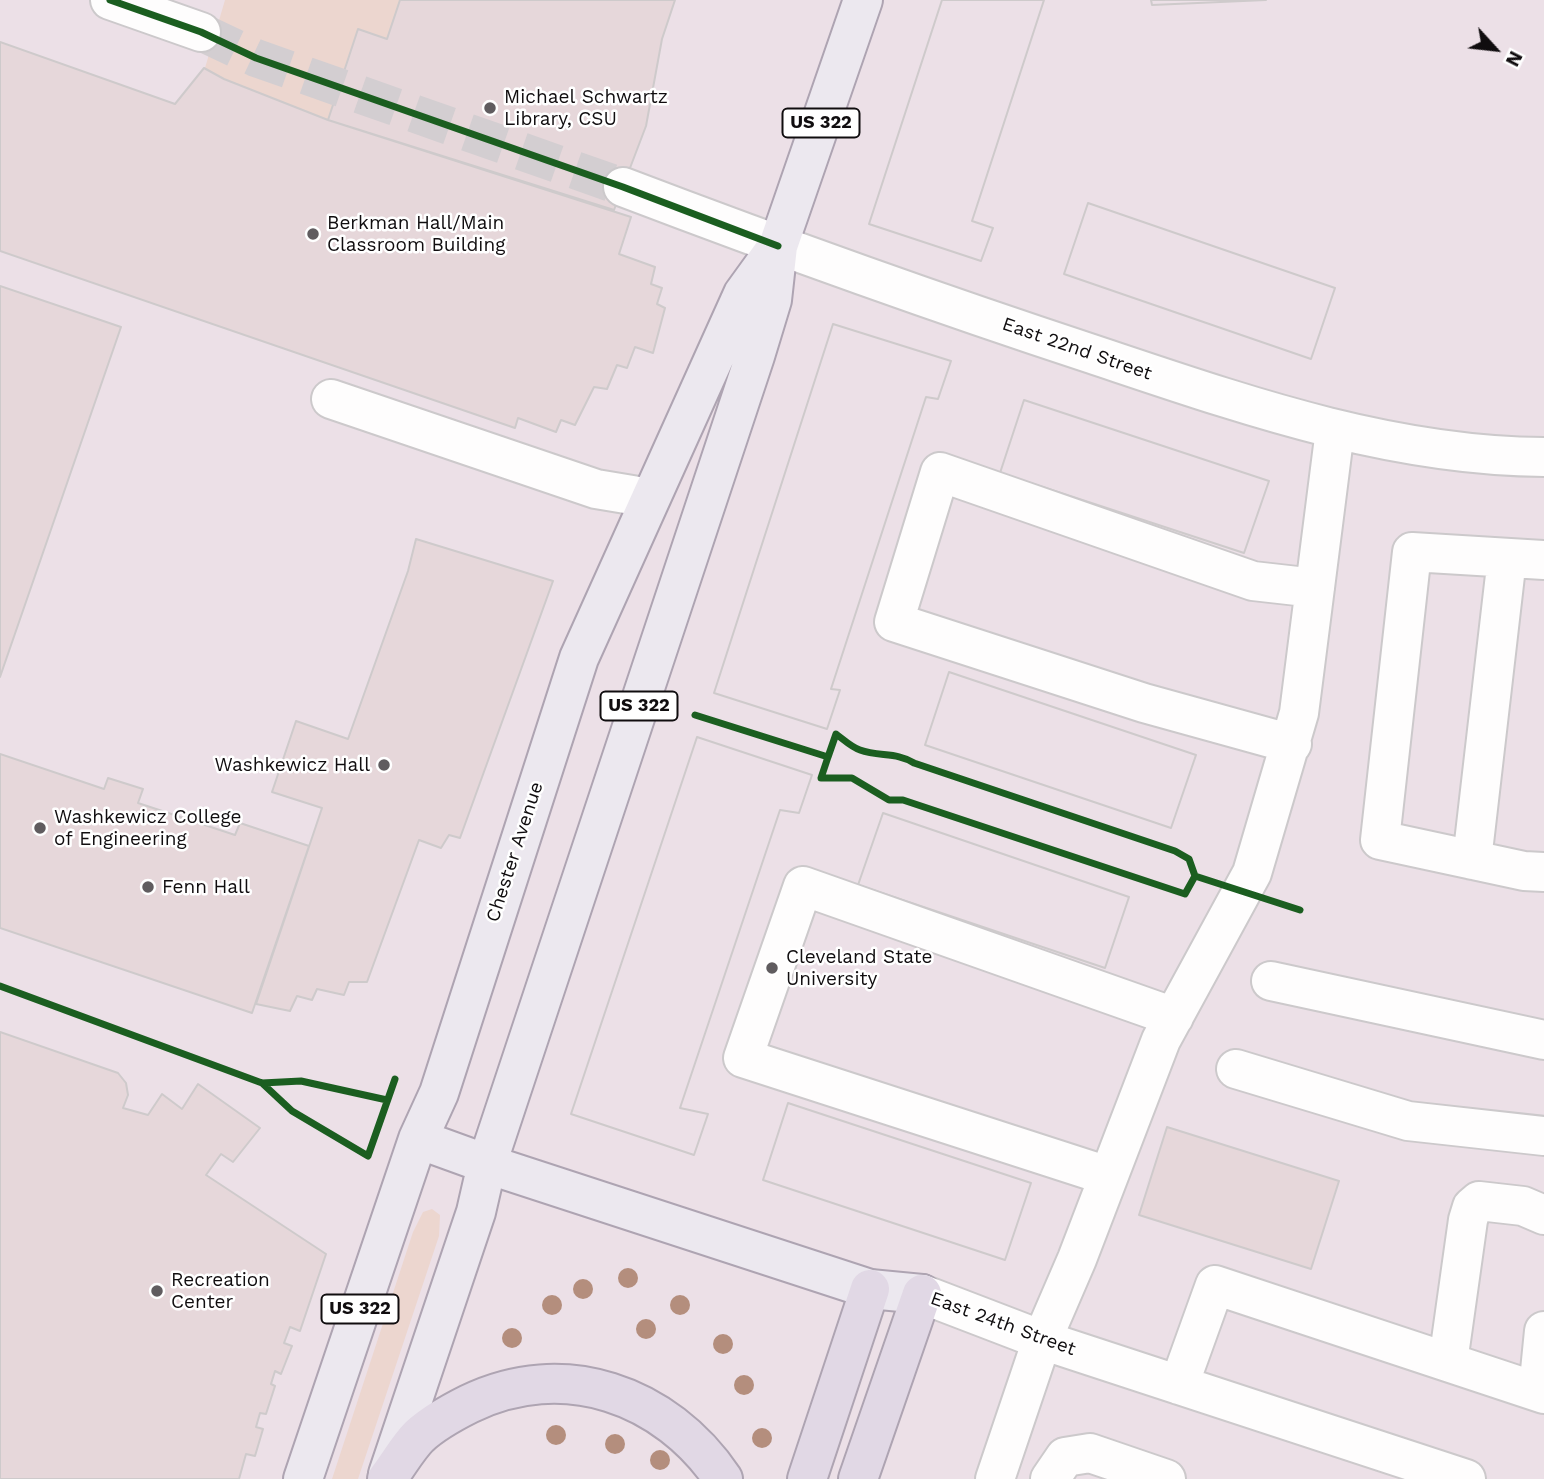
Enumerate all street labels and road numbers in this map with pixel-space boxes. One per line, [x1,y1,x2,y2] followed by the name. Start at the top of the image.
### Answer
[782,109,860,138] road number: US 322
[999,313,1155,385] street label: East 22nd Street
[600,692,678,720] road number: US 322
[482,779,548,925] street label: Chester Avenue
[927,1287,1079,1361] street label: East 24th Street
[322,1294,398,1324] road number: US 322

